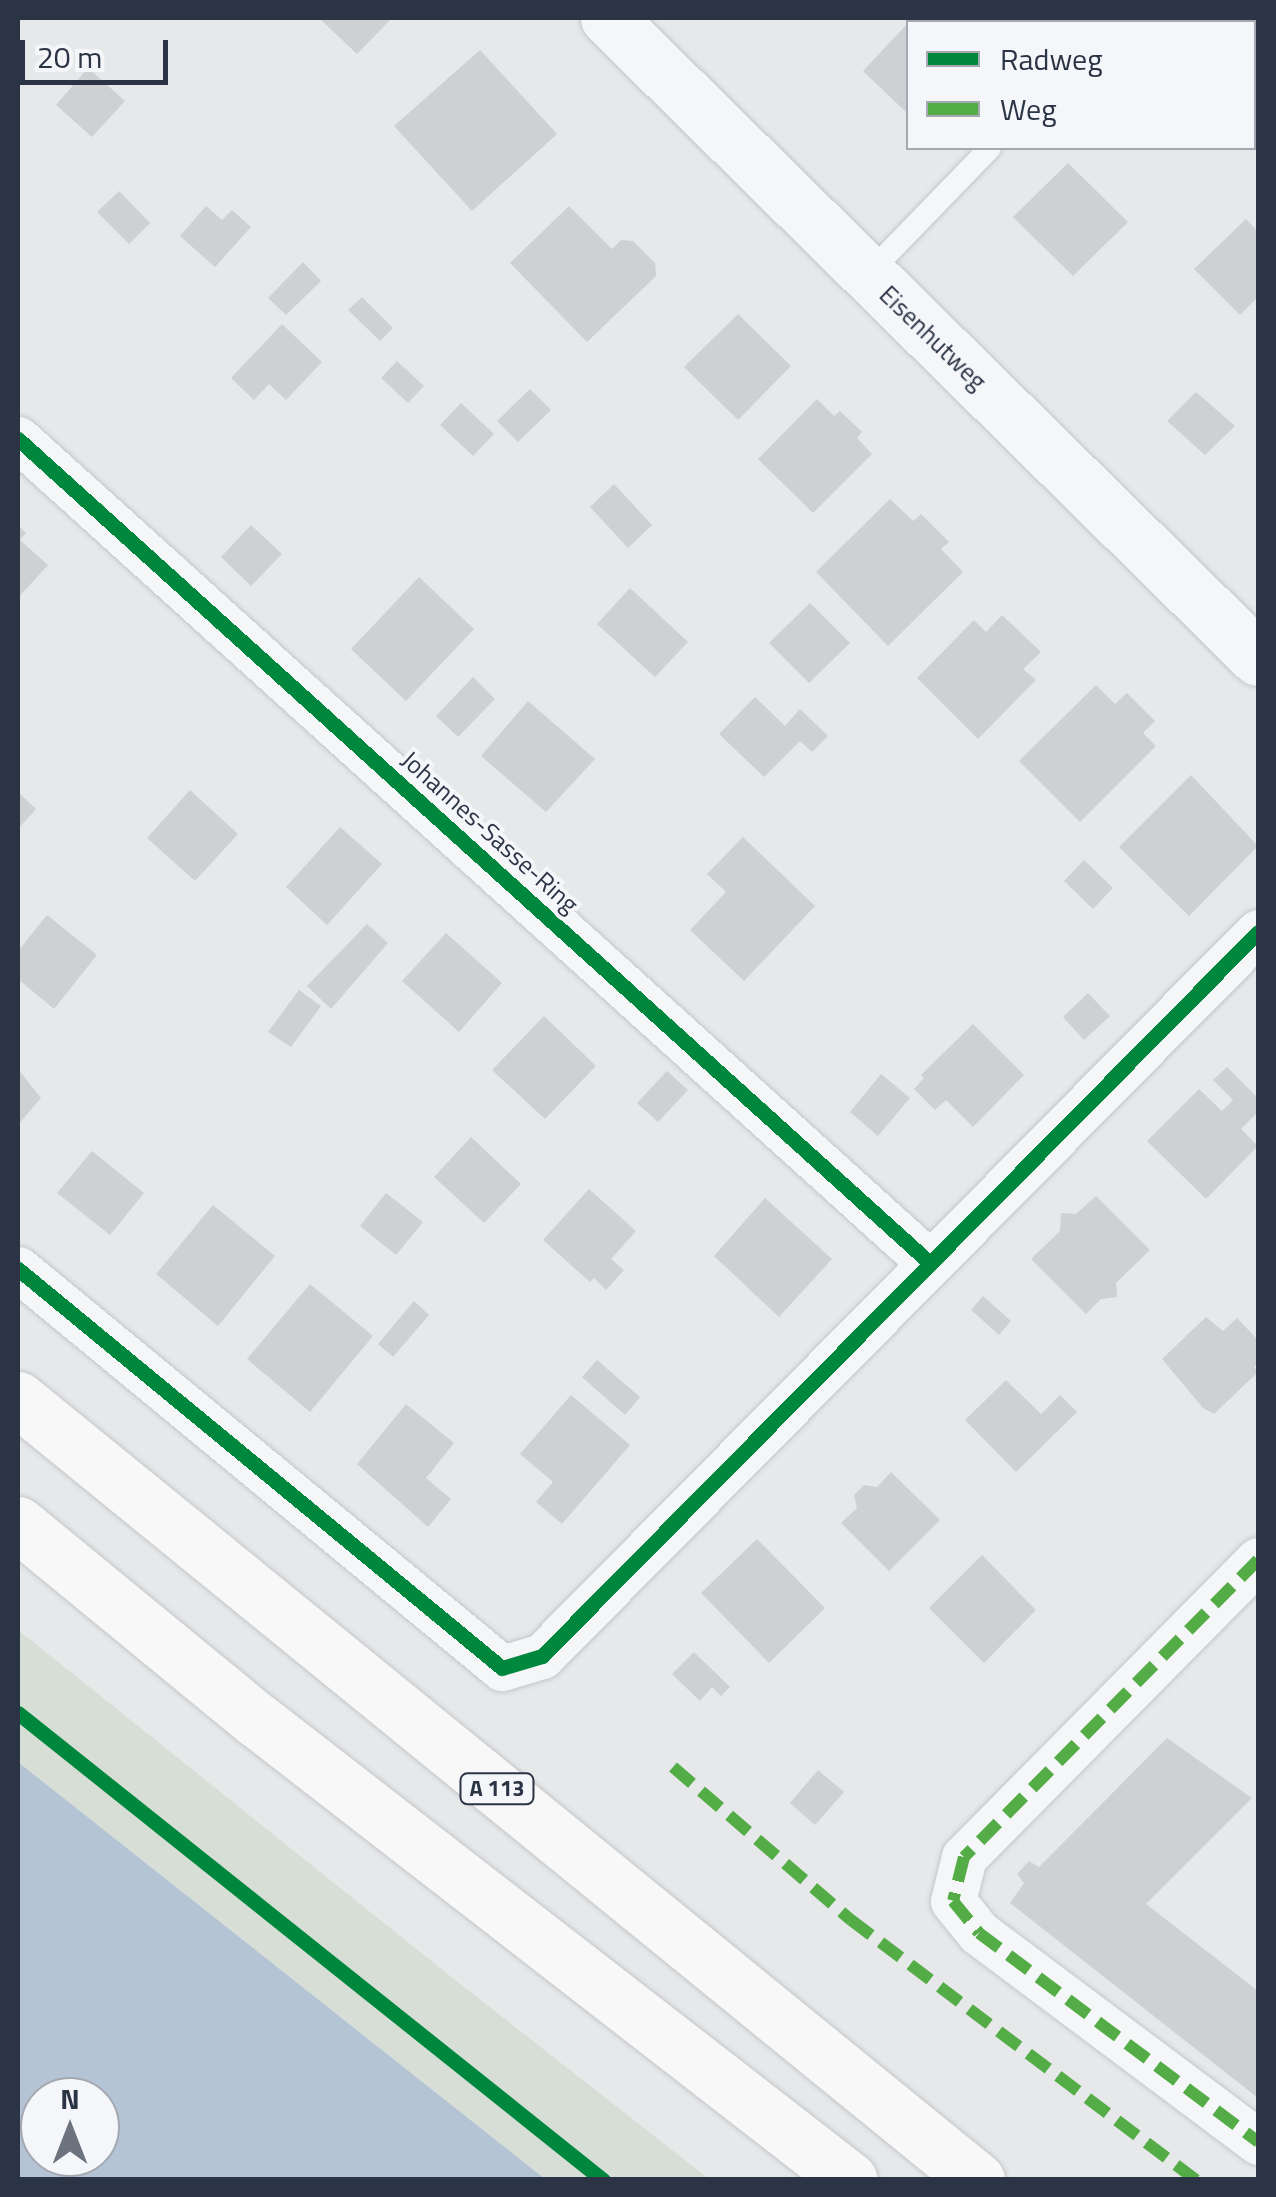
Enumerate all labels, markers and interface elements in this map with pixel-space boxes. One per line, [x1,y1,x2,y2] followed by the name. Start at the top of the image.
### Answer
[25,20,172,82] scale bar
[906,20,1256,150] legend
[37,34,102,80] text: 20 m
[1000,36,1103,82] text: Radweg
[1000,86,1057,132] text: Weg
[873,280,993,396] street label: Eisenhutweg
[395,745,585,919] street label: Johannes-Sasse-Ring
[457,1772,537,1806] road number: A 113
[20,2077,120,2177] north arrow
[60,2077,80,2120] text: N

